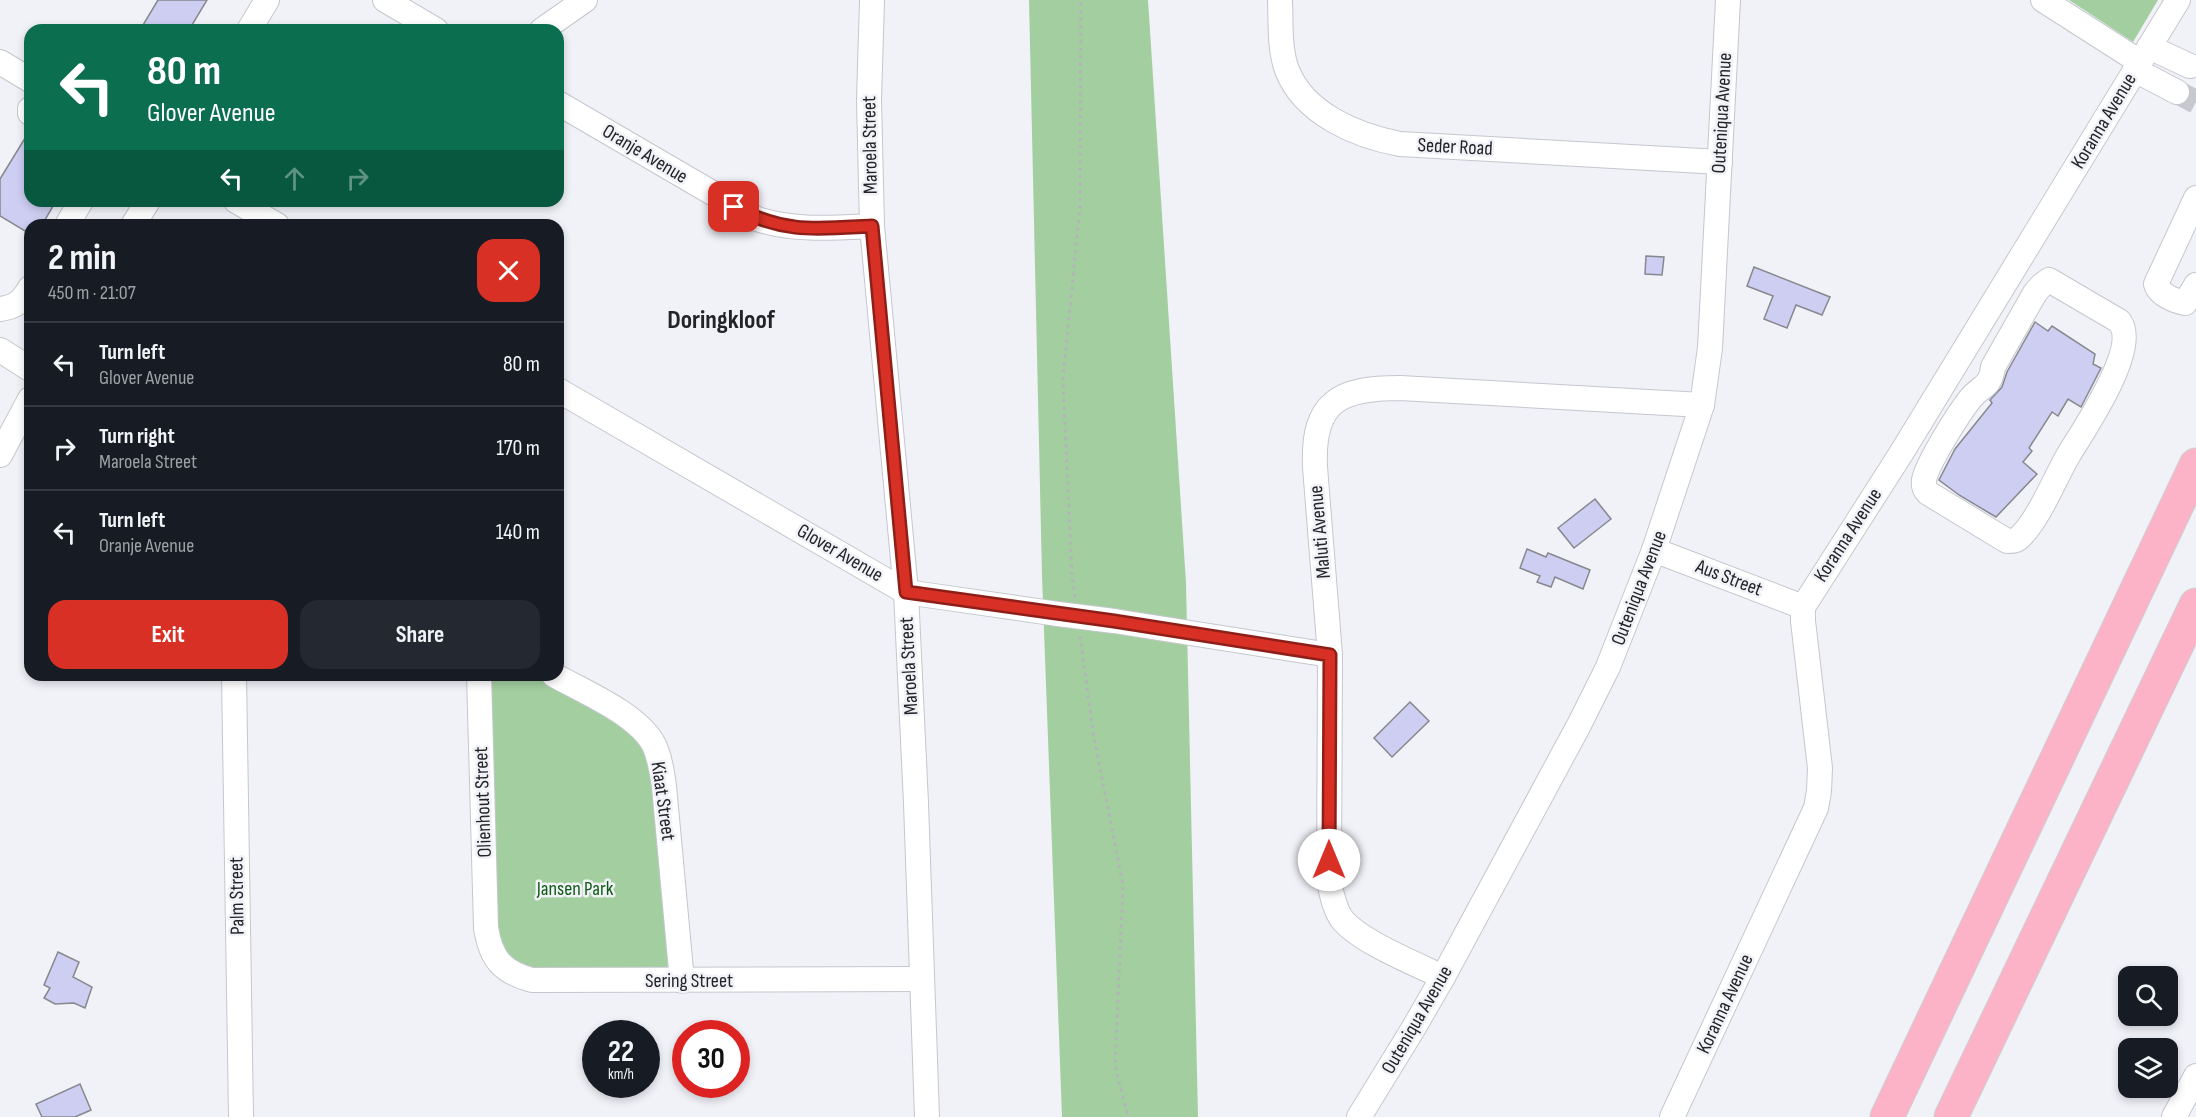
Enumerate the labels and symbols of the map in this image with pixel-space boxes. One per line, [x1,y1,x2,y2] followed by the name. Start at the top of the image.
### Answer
[1707,52,1737,174] street label: Outeniqua Avenue
[2066,69,2142,173] street label: Koranna Avenue
[857,96,883,194] street label: Maroela Street
[598,119,692,189] street label: Oranje Avenue
[1417,133,1493,161] street label: Seder Road
[708,181,759,232] pin
[667,305,776,336] district label: Doringkloof
[1304,484,1336,580] street label: Maluti Avenue
[1809,484,1887,586] street label: Koranna Avenue
[793,519,887,587] street label: Glover Avenue
[1606,527,1672,649] street label: Outeniqua Avenue
[1691,554,1766,602] street label: Aus Street
[894,616,924,716] street label: Maroela Street
[469,746,497,858] street label: Olienhout Street
[646,760,680,842] street label: Kiaat Street
[1297,828,1361,892] position arrow
[224,857,250,935] street label: Palm Street
[536,877,614,901] park label: Jansen Park
[1692,950,1758,1058] street label: Koranna Avenue
[1376,962,1458,1078] street label: Outeniqua Avenue
[645,969,733,993] street label: Sering Street
[672,1020,750,1098] speed limit sign: 30

